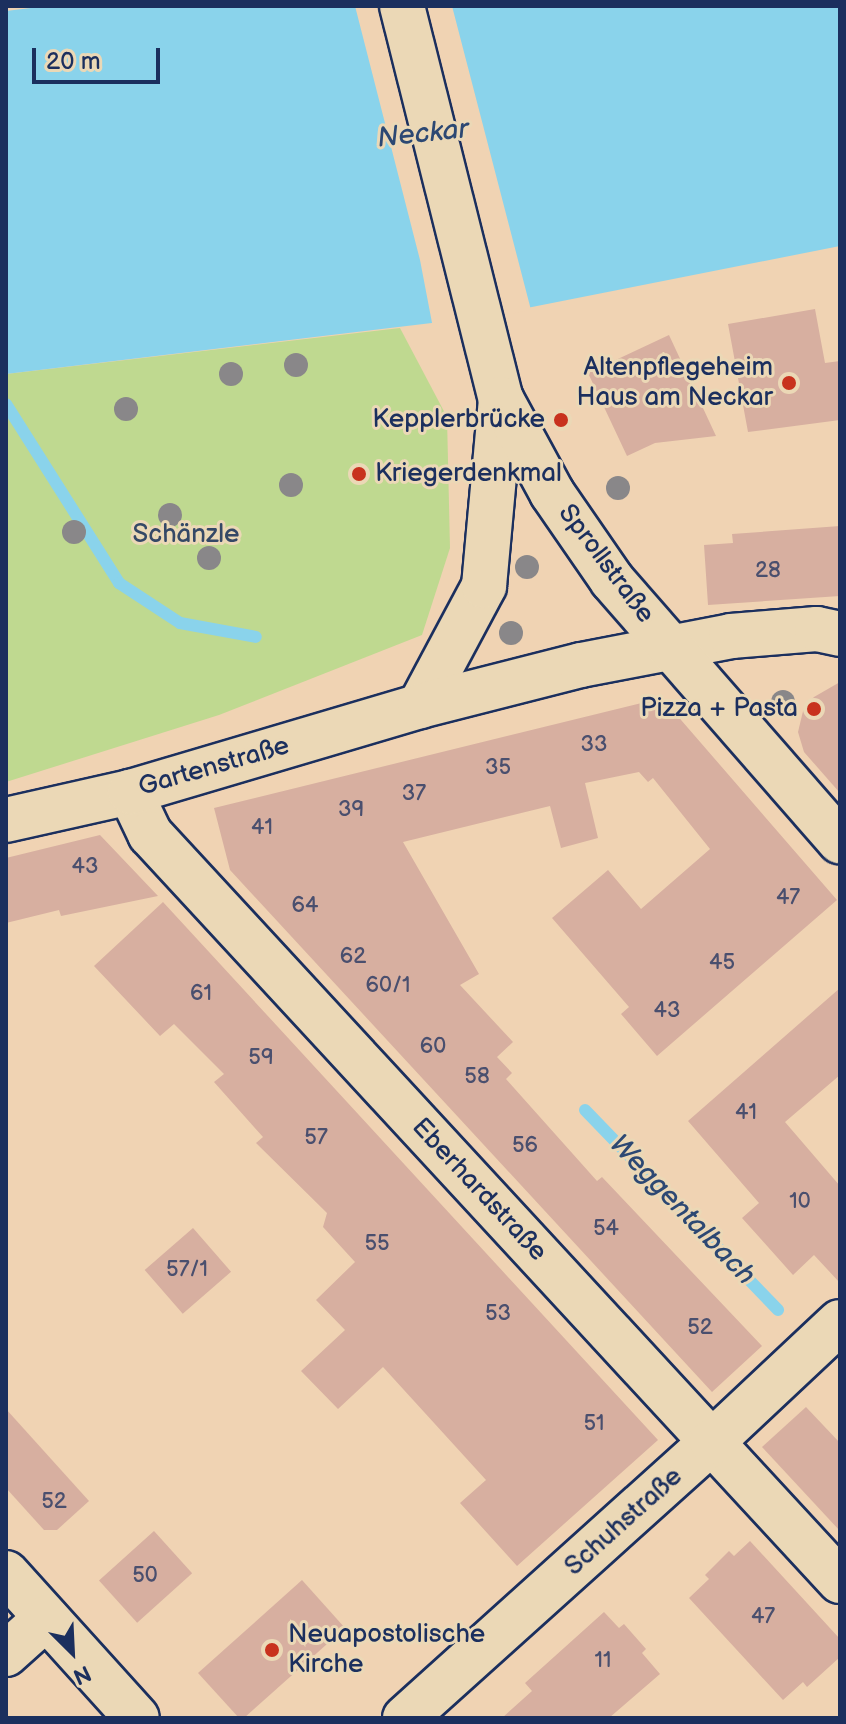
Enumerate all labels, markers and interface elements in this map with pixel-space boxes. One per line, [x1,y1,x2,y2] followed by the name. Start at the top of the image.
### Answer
[36,32,164,82] scale bar
[46,47,101,76] text: 20 m
[376,113,470,155] water label: Neckar
[576,352,773,414] place label: Altenpflegeheim Haus am Neckar
[780,374,798,392] marker: Altenpflegeheim Haus am Neckar
[372,404,545,436] place label: Kepplerbrücke
[552,411,570,429] marker: Kepplerbrücke
[375,458,562,490] place label: Kriegerdenkmal
[350,465,368,483] marker: Kriegerdenkmal
[551,499,661,629] street label: Sprollstraße
[133,519,239,551] park label: Schänzle
[755,558,781,584] house number: 28
[640,693,798,725] place label: Pizza + Pasta
[805,700,823,718] marker: Pizza + Pasta
[135,731,293,803] street label: Gartenstraße
[580,732,608,758] house number: 33
[485,755,511,781] house number: 35
[402,781,426,807] house number: 37
[338,797,364,823] house number: 39
[251,815,273,841] house number: 41
[72,854,98,880] house number: 43
[776,885,800,911] house number: 47
[292,893,318,919] house number: 64
[340,944,366,970] house number: 62
[709,950,735,976] house number: 45
[366,973,410,999] house number: 60/1
[190,981,212,1007] house number: 61
[654,998,680,1024] house number: 43
[420,1034,446,1060] house number: 60
[248,1045,274,1071] house number: 59
[464,1064,490,1090] house number: 58
[735,1100,757,1126] house number: 41
[405,1112,553,1268] street label: Eberhardstraße
[304,1125,328,1151] house number: 57
[602,1128,762,1292] water label: Weggentalbach
[512,1133,538,1159] house number: 56
[789,1189,811,1215] house number: 10
[593,1216,619,1242] house number: 54
[364,1231,390,1257] house number: 55
[166,1257,208,1283] house number: 57/1
[485,1301,511,1327] house number: 53
[687,1315,713,1341] house number: 52
[583,1411,605,1437] house number: 51
[559,1461,689,1583] street label: Schuhstraße
[41,1489,67,1515] house number: 52
[132,1563,158,1589] house number: 50
[751,1604,775,1630] house number: 47
[32,1612,112,1692] north arrow
[288,1619,485,1680] place label: Neuapostolische Kirche
[263,1641,281,1659] marker: Neuapostolische Kirche
[594,1648,612,1674] house number: 11
[69,1659,95,1690] text: N

